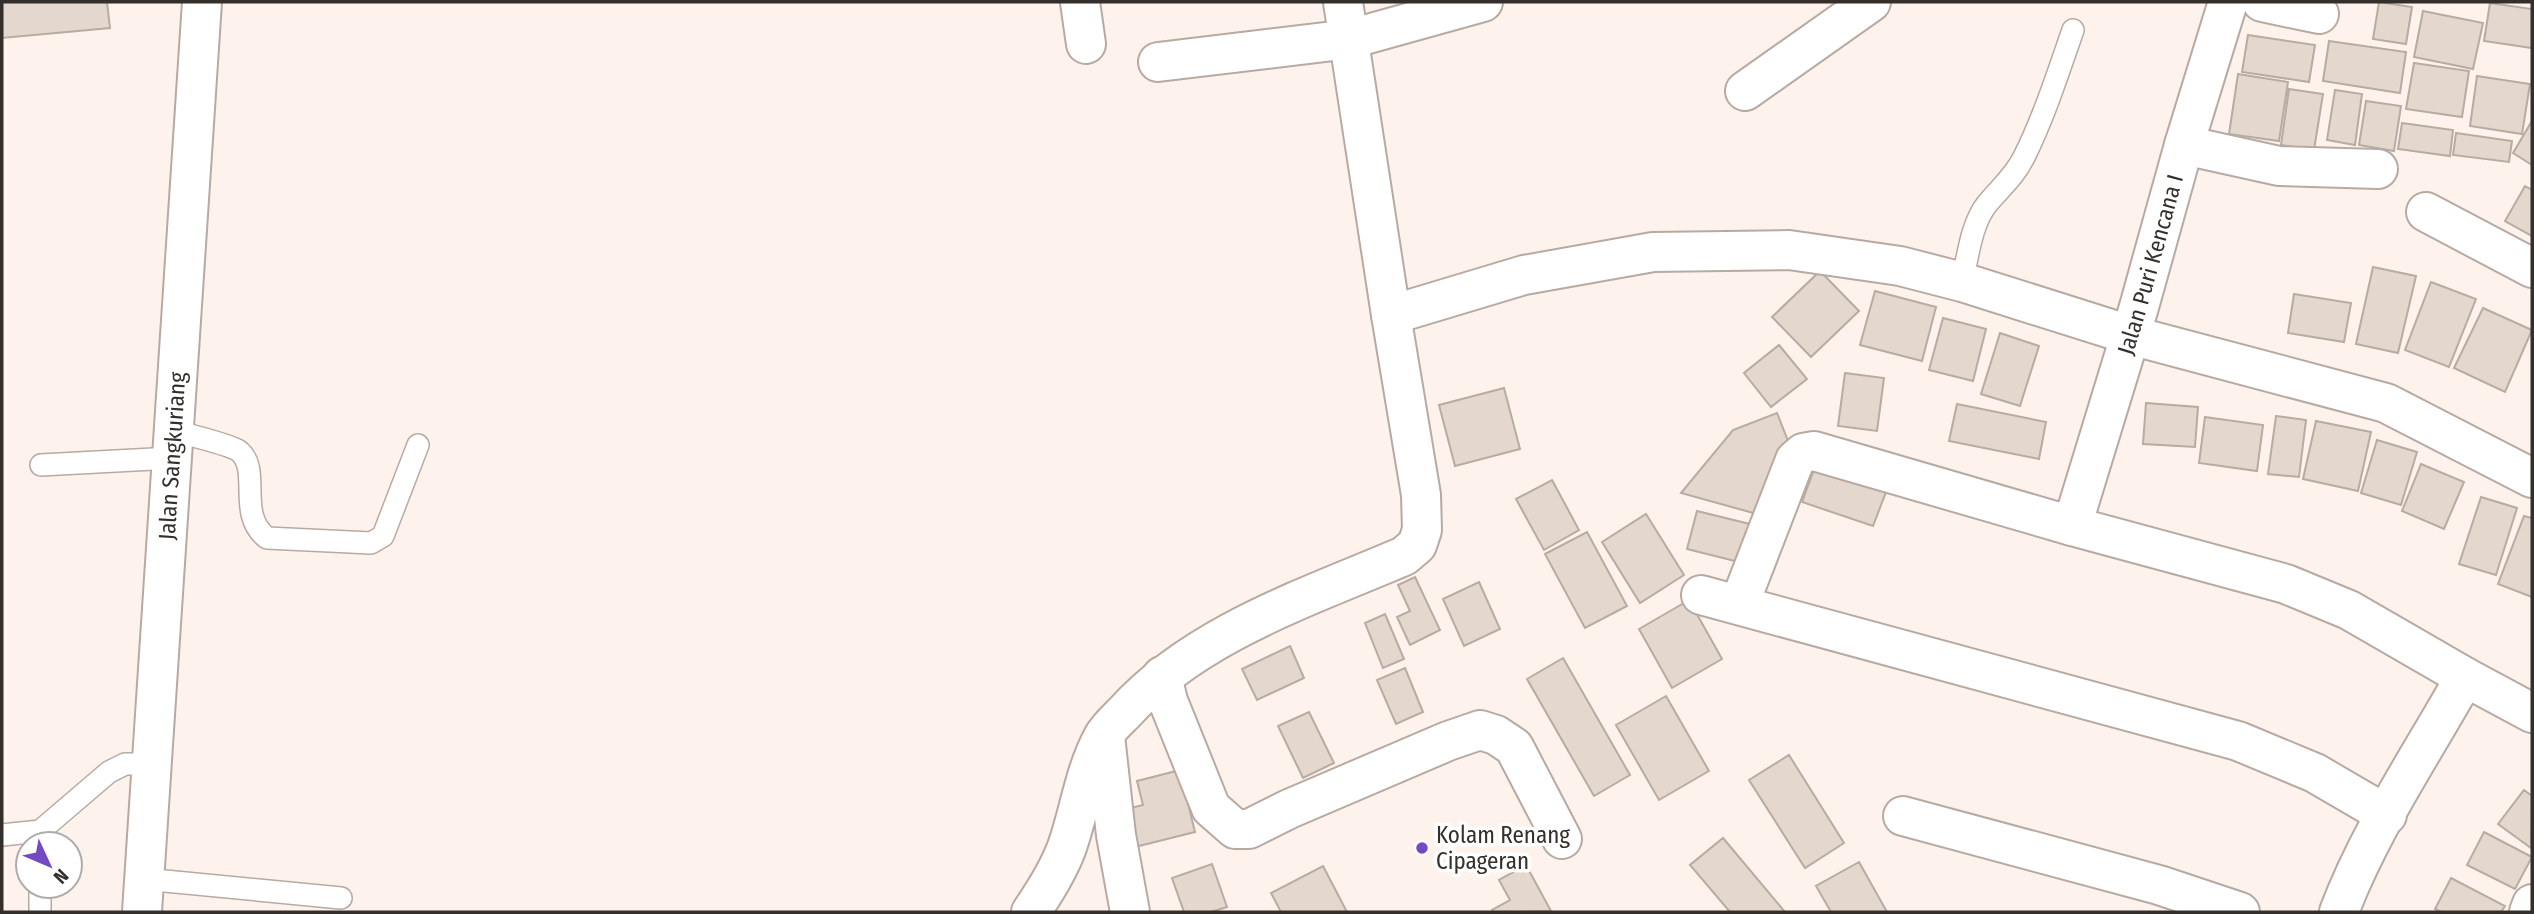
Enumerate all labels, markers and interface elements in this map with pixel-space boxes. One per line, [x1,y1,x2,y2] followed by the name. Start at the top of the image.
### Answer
[2111,171,2189,358] street label: Jalan Puri Kencana I
[153,371,192,541] street label: Jalan Sangkuriang
[1436,821,1570,875] place label: Kolam Renang Cipageran
[14,830,84,900] north arrow
[1414,840,1430,856] marker: Kolam Renang Cipageran
[49,864,73,889] text: N

